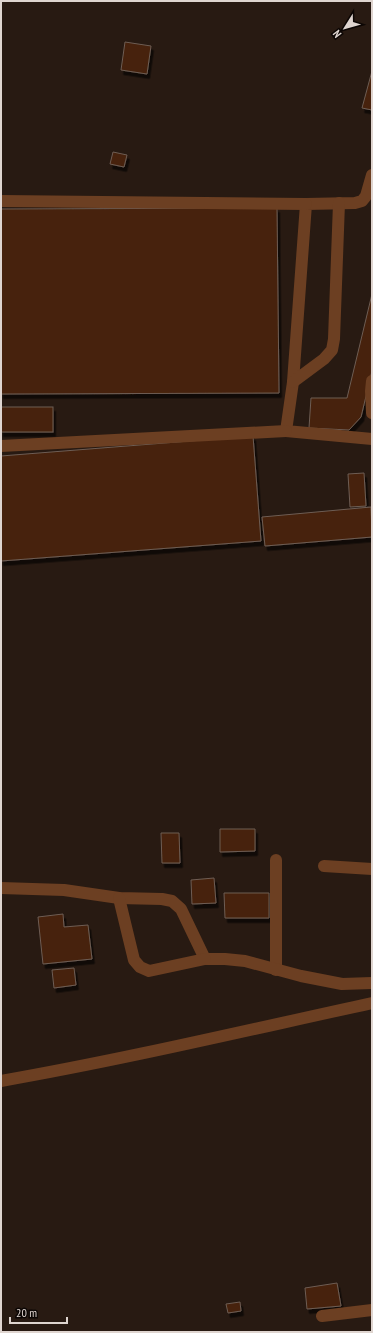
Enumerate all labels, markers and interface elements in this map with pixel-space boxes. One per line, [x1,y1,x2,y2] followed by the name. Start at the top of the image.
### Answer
[325,8,365,48] north arrow
[330,27,344,41] text: N
[10,1299,67,1325] scale bar
[16,1305,37,1320] text: 20 m

